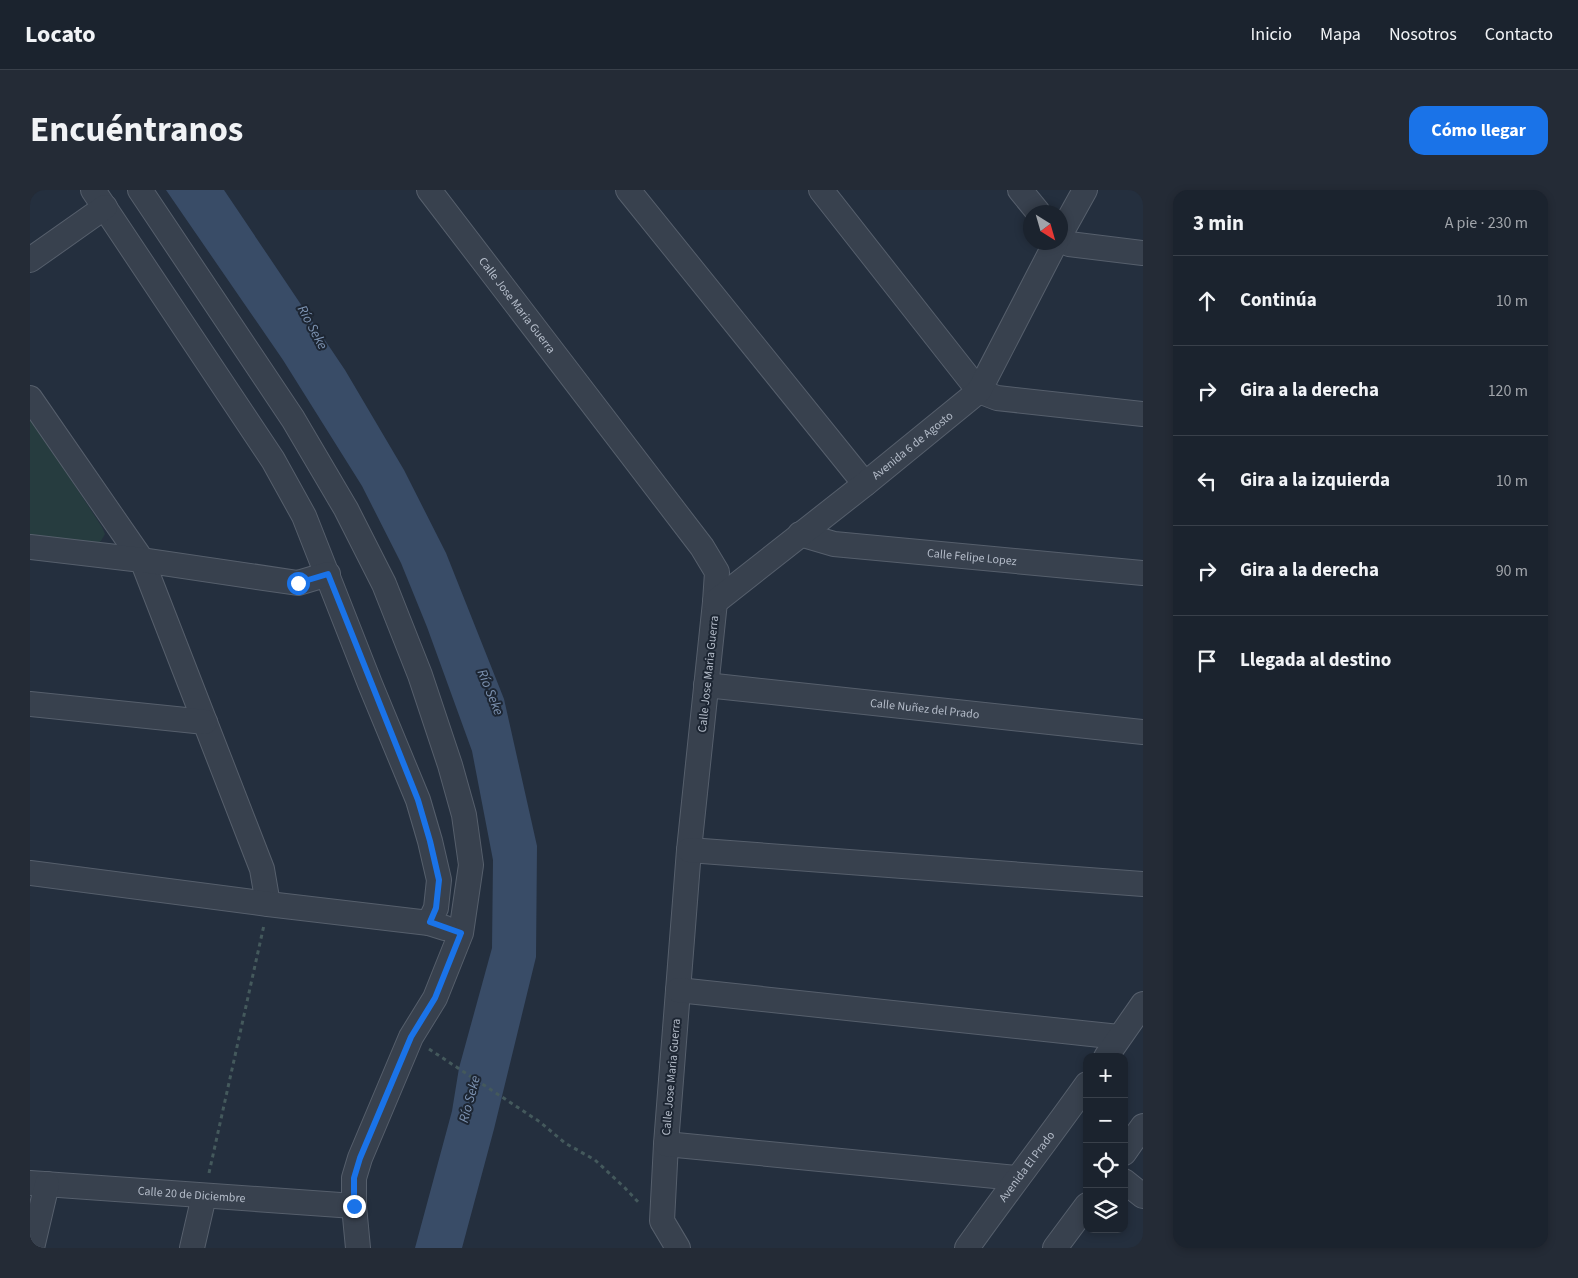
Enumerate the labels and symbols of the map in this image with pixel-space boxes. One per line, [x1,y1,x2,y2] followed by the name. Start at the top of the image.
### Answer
[1023,205,1068,250] north arrow
[474,254,559,357] street label: Calle Jose Maria Guerra
[292,302,332,354] water label: Río Seke
[869,407,957,484] street label: Avenida 6 de Agosto
[926,545,1018,570] street label: Calle Felipe Lopez
[287,572,310,595] route start
[694,615,723,733] street label: Calle Jose Maria Guerra
[472,666,508,719] water label: Río Seke
[869,695,980,723] street label: Calle Nuñez del Prado
[658,1018,685,1136] street label: Calle Jose Maria Guerra
[454,1073,486,1125] water label: Río Seke
[995,1128,1059,1206] street label: Avenida El Prado
[137,1183,246,1207] street label: Calle 20 de Diciembre
[343,1195,366,1218] route end

